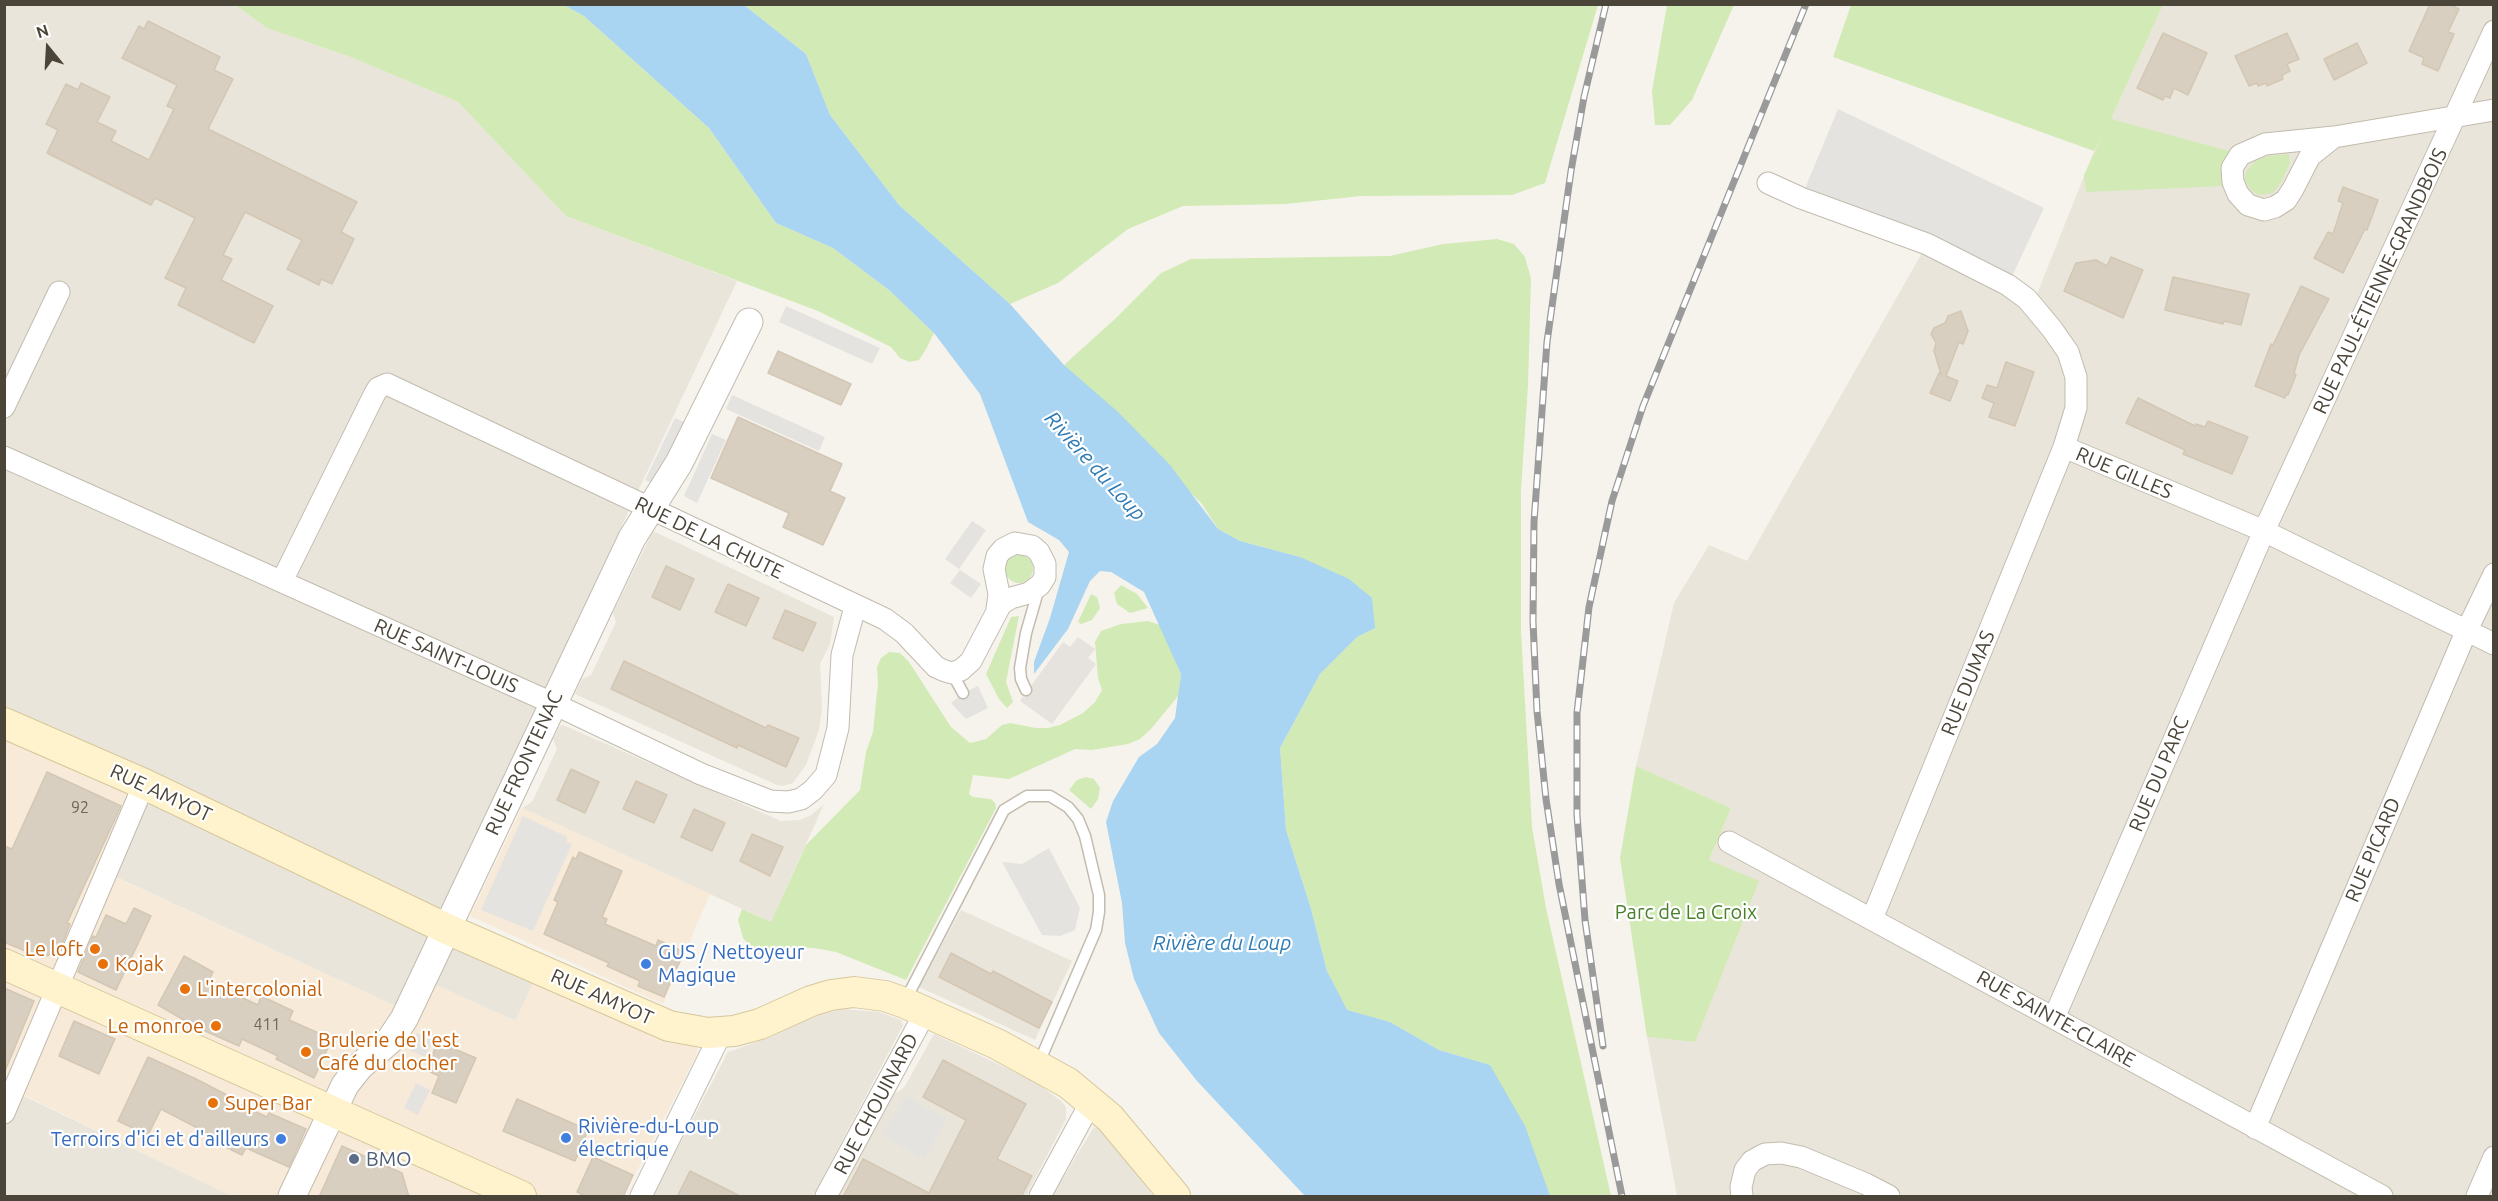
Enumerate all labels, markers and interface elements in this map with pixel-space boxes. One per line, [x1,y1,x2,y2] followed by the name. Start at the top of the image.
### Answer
[18,18,78,78] north arrow
[34,20,51,41] text: N
[2308,144,2452,418] street label: RUE PAUL-ÉTIENNE-GRANDBOIS
[1039,406,1151,526] water label: Rivière du Loup
[2072,442,2176,504] street label: RUE GILLES
[631,492,787,584] street label: RUE DE LA CHUTE
[370,613,522,699] street label: RUE SAINT-LOUIS
[1936,627,2000,739] street label: RUE DUMAS
[480,687,568,839] street label: RUE FRONTENAC
[2124,713,2194,835] street label: RUE DU PARC
[106,759,216,827] street label: RUE AMYOT
[2340,794,2406,906] street label: RUE PICARD
[71,798,89,818] house number: 92
[1615,900,1757,924] park label: Parc de La Croix
[1153,930,1291,956] water label: Rivière du Loup
[25,937,83,961] place label: Le loft
[658,940,804,987] place label: GUS / Nettoyeur Magique
[88,942,102,956] marker: Le loft
[115,952,164,976] place label: Kojak
[96,957,110,971] marker: Kojak
[639,957,653,971] marker: GUS / Nettoyeur Magique
[547,964,657,1030] street label: RUE AMYOT
[1972,965,2140,1073] street label: RUE SAINTE-CLAIRE
[197,977,322,1001] place label: L'intercolonial
[178,982,192,996] marker: L'intercolonial
[108,1014,204,1038] place label: Le monroe
[253,1015,281,1035] house number: 411
[209,1019,223,1033] marker: Le monroe
[318,1028,459,1075] place label: Brulerie de l'est Café du clocher
[829,1029,923,1179] street label: RUE CHOUINARD
[299,1045,313,1059] marker: Brulerie de l'est Café du clocher
[225,1091,312,1115] place label: Super Bar
[206,1096,220,1110] marker: Super Bar
[578,1114,719,1161] place label: Rivière-du-Loup électrique
[51,1127,269,1151] place label: Terroirs d'ici et d'ailleurs
[559,1131,573,1145] marker: Rivière-du-Loup électrique
[274,1132,288,1146] marker: Terroirs d'ici et d'ailleurs
[366,1147,412,1171] place label: BMO
[347,1152,361,1166] marker: BMO

